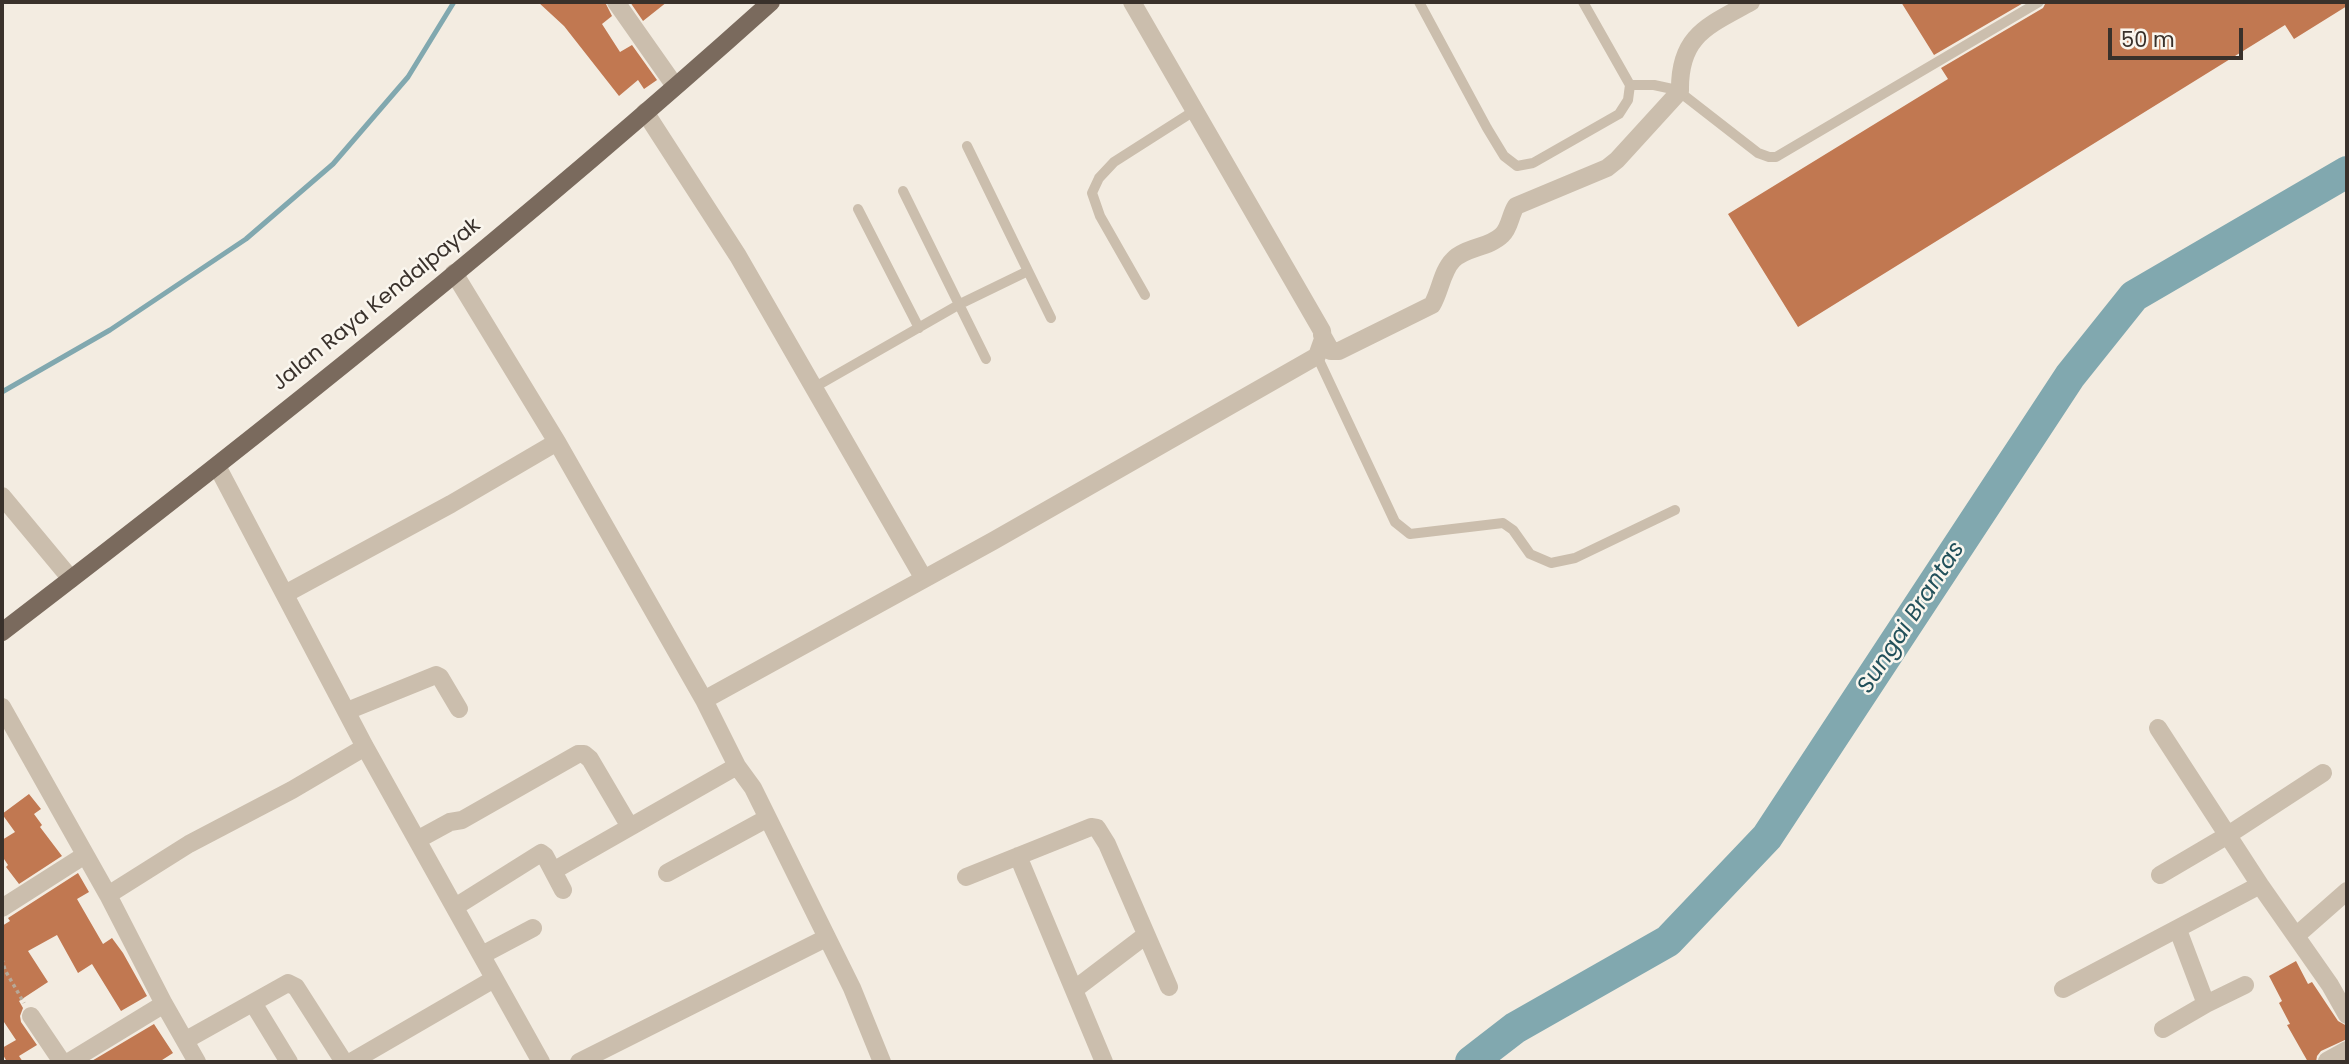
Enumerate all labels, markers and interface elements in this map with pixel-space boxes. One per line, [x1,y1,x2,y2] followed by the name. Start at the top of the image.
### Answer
[2111,14,2246,58] scale bar
[2121,25,2175,54] text: 50 m
[268,213,486,397] street label: Jalan Raya Kendalpayak
[1853,537,1971,699] water label: Sungai Brantas

